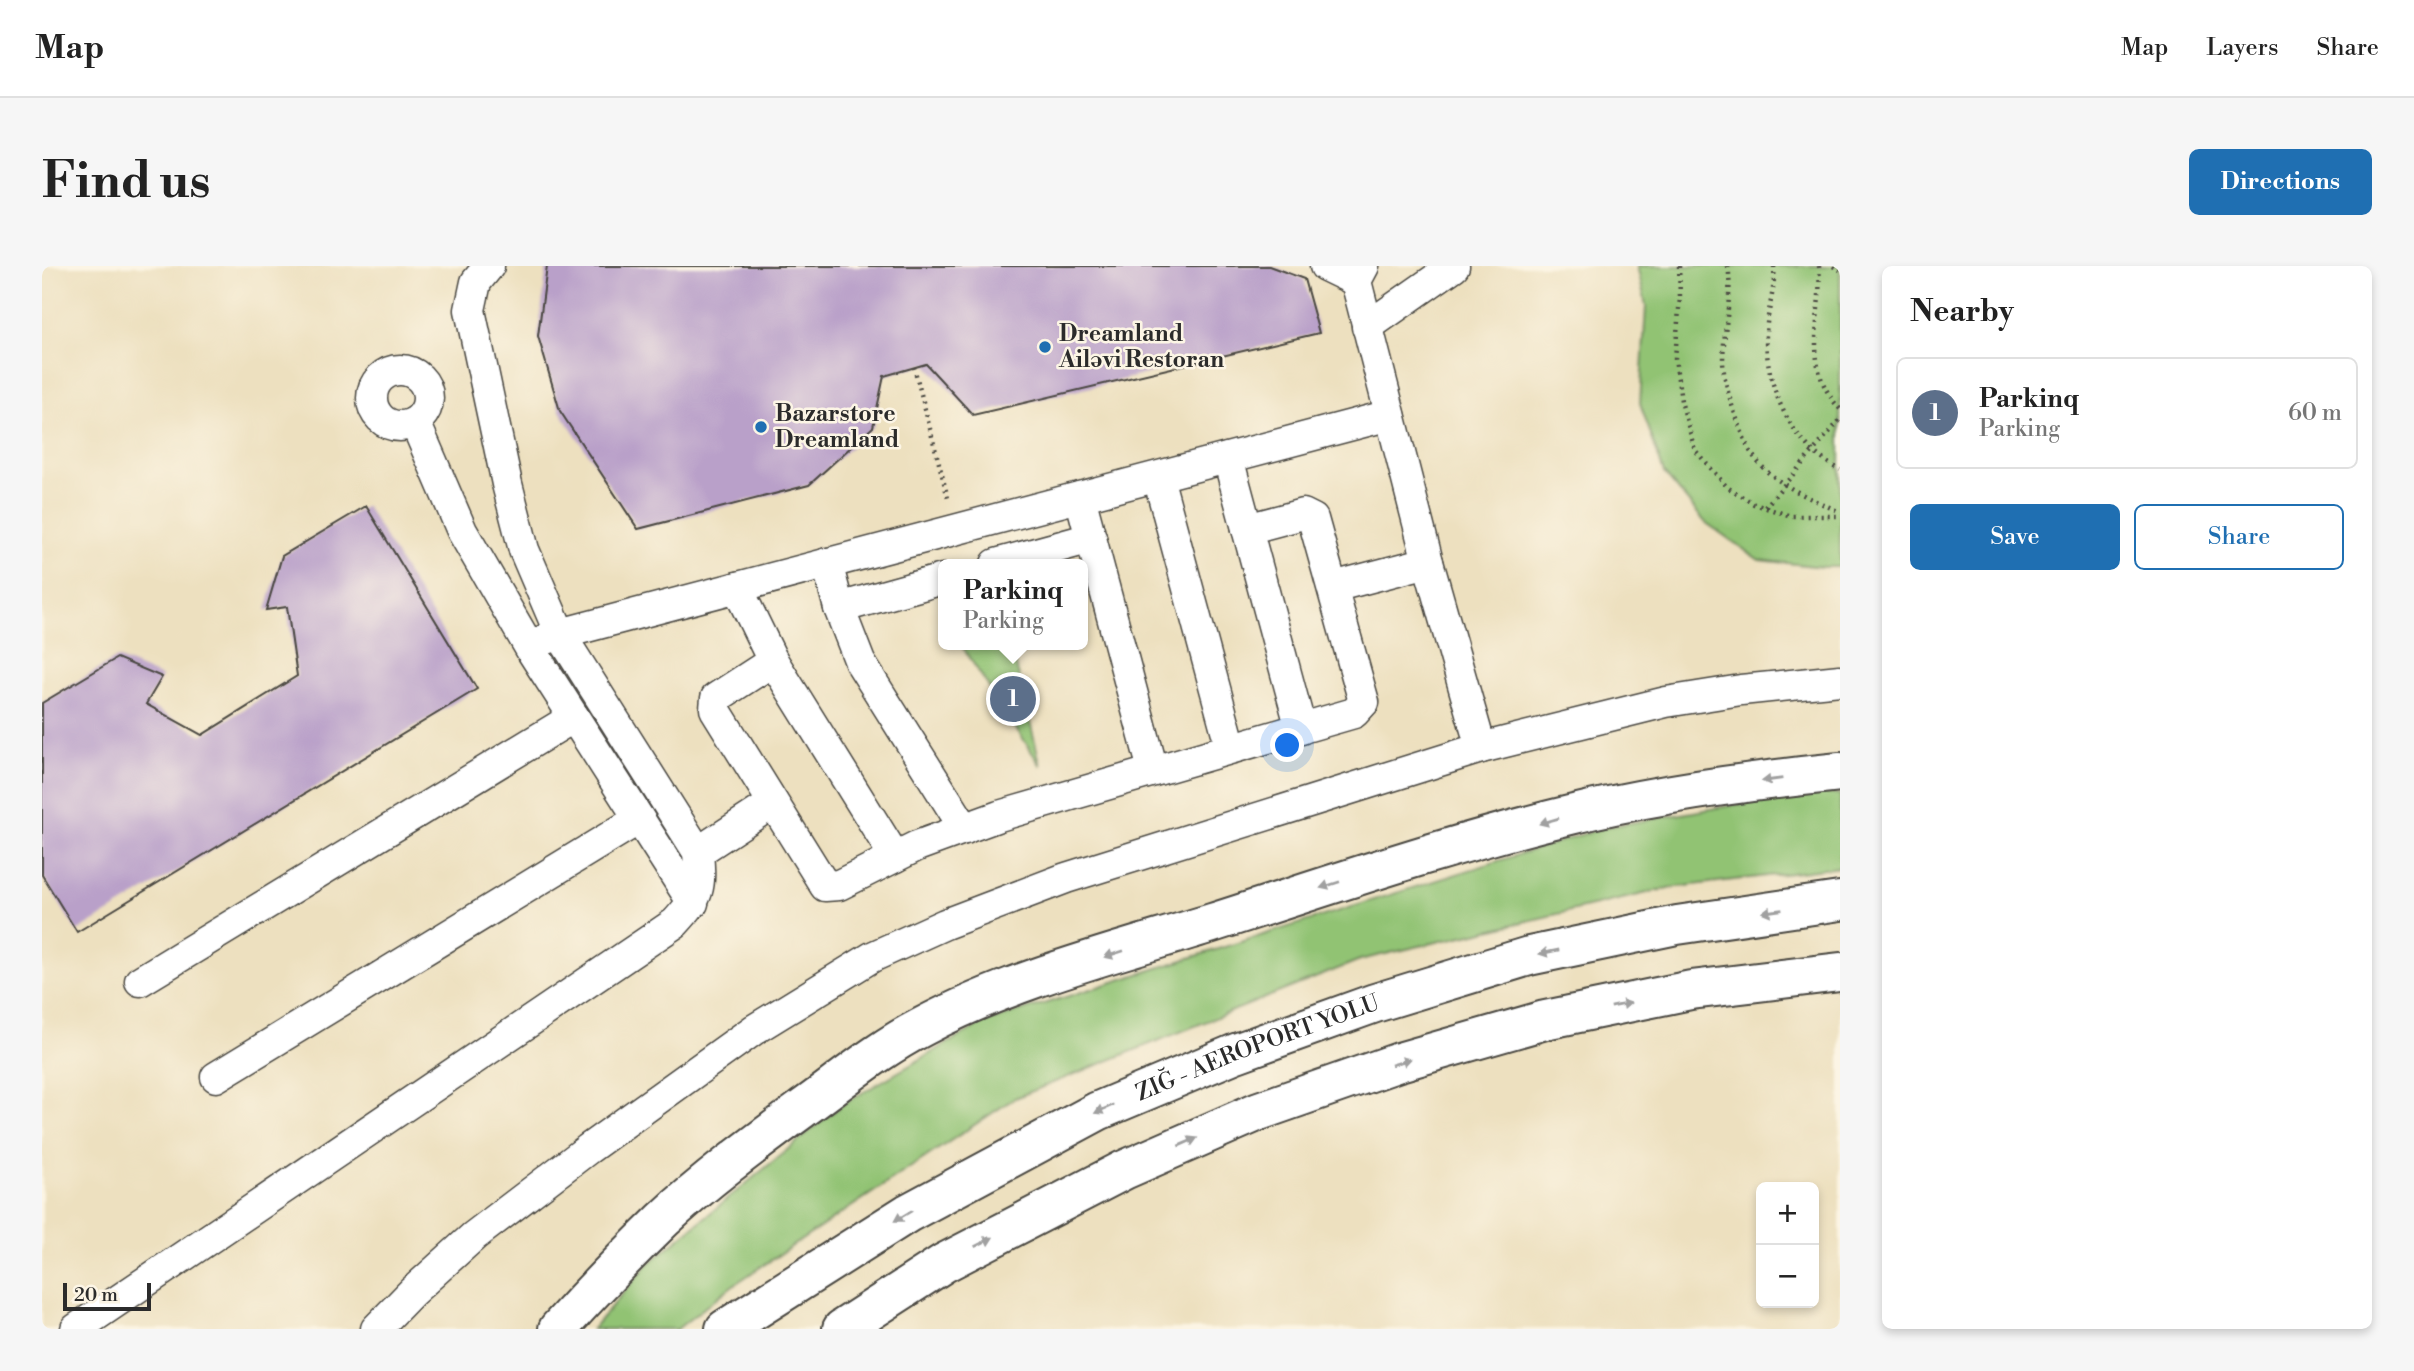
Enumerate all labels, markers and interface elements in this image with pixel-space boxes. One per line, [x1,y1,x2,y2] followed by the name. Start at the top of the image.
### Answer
[35,28,104,69] text: Map
[2121,33,2168,63] text: Map
[2206,33,2278,63] text: Layers
[2316,33,2379,63] text: Share
[2189,149,2372,215] button: Directions
[42,152,211,213] text: Find us
[1910,293,2014,331] text: Nearby
[1058,320,1224,374] place label: Dreamland Ailəvi Restoran
[1037,339,1053,355] marker: Dreamland Ailəvi Restoran
[1979,383,2079,415] text: Parkinq
[1929,399,1941,427] text: 1
[2288,399,2342,427] text: 60 m
[775,400,900,454] place label: Bazarstore Dreamland
[1979,415,2060,443] text: Parking
[753,419,769,435] marker: Bazarstore Dreamland
[1910,504,2120,570] button: Save
[2134,504,2344,570] button: Share
[938,559,1088,650] popup
[963,575,1063,607] text: Parkinq
[963,607,1044,635] text: Parking
[990,673,1036,725] pin: 1
[1270,728,1304,762] your location
[1761,774,1783,785] one-way arrow
[1538,816,1559,826] one-way arrow
[1320,880,1341,891] one-way arrow
[1761,906,1783,917] one-way arrow
[1538,947,1560,958] one-way arrow
[1103,949,1124,960] one-way arrow
[1132,989,1383,1107] street label: ZIĞ - AEROPORT YOLU
[1610,999,1632,1010] one-way arrow
[1391,1056,1412,1067] one-way arrow
[1094,1103,1114,1115] one-way arrow
[1178,1136,1198,1148] one-way arrow
[1756,1182,1819,1308] map controls
[1756,1182,1819,1245] button: +
[894,1210,913,1223] one-way arrow
[974,1237,994,1248] one-way arrow
[1756,1245,1819,1308] button: −
[63,1280,150,1312] scale bar
[74,1283,118,1307] text: 20 m

